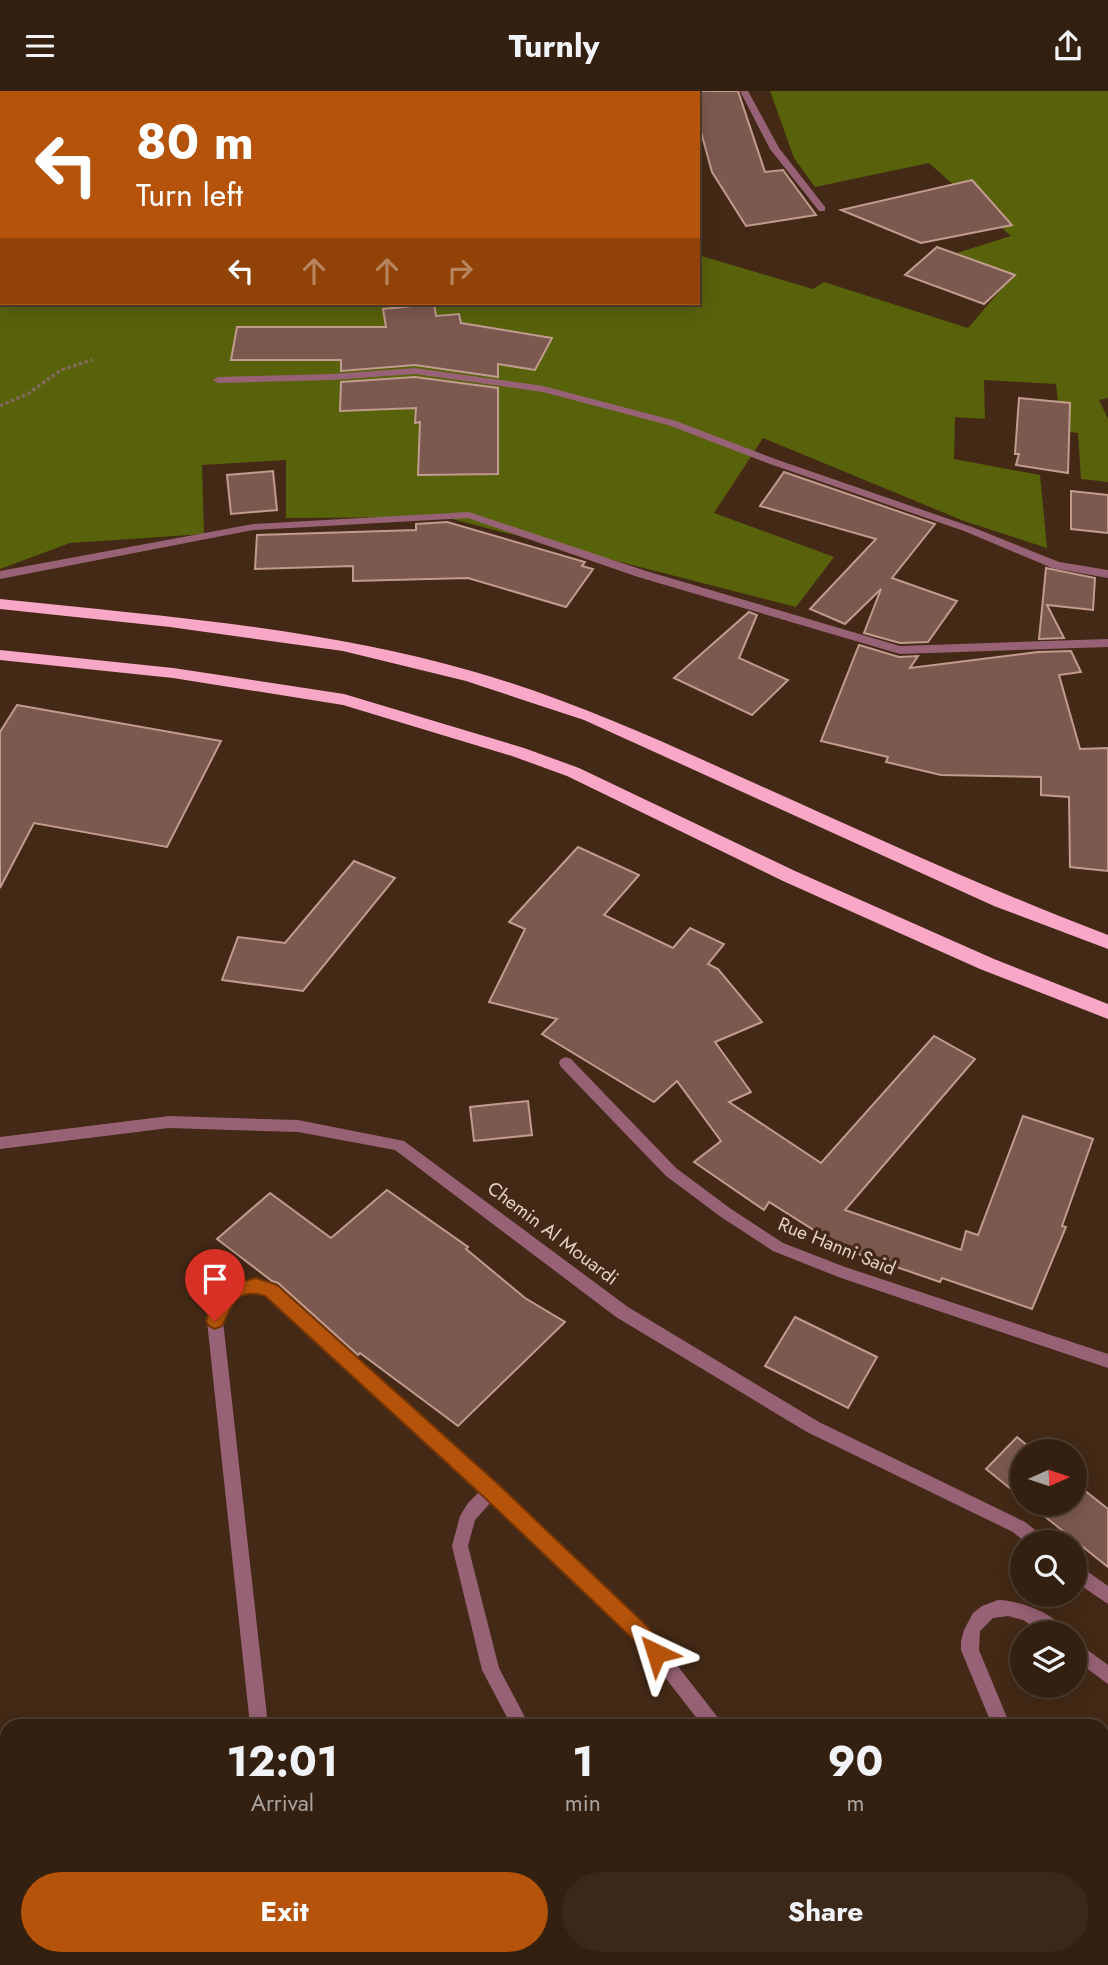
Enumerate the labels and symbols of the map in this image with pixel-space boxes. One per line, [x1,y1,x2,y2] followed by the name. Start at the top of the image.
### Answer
[482,1175,624,1291] street label: Chemin Al Mouardi
[774,1210,900,1282] street label: Rue Hanni Said
[185,1249,245,1321] pin
[1010,1439,1087,1515] north arrow
[619,1616,693,1690] position arrow

